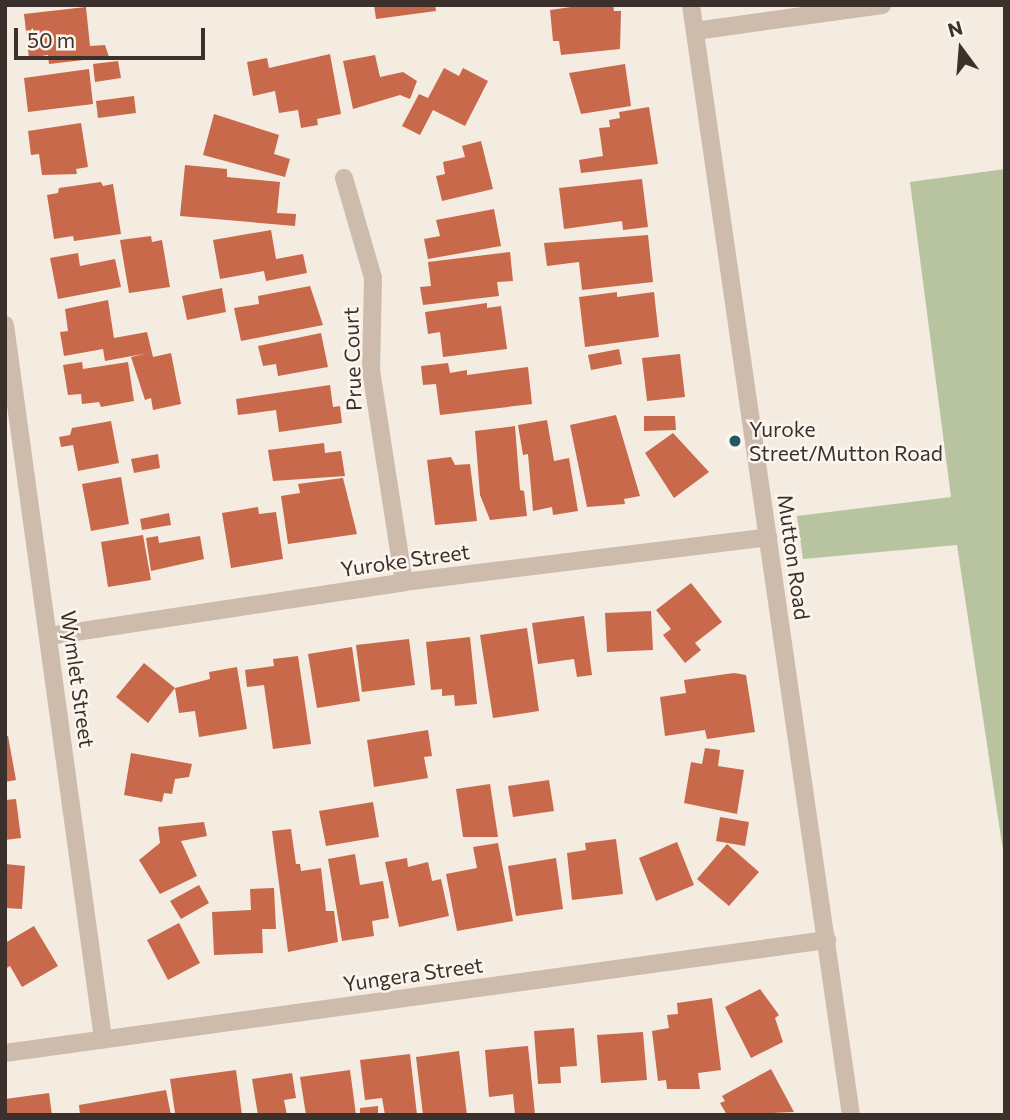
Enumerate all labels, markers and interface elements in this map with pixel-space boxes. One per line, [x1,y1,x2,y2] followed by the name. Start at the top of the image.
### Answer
[18,14,208,58] scale bar
[926,14,996,84] north arrow
[945,15,965,41] text: N
[27,27,75,52] text: 50 m
[338,307,366,411] street label: Prue Court
[749,416,943,466] place label: Yuroke Street/Mutton Road
[727,433,743,449] marker: Yuroke Street/Mutton Road
[773,493,815,621] street label: Mutton Road
[339,538,471,582] street label: Yuroke Street
[56,609,100,749] street label: Wymlet Street
[341,952,485,996] street label: Yungera Street

